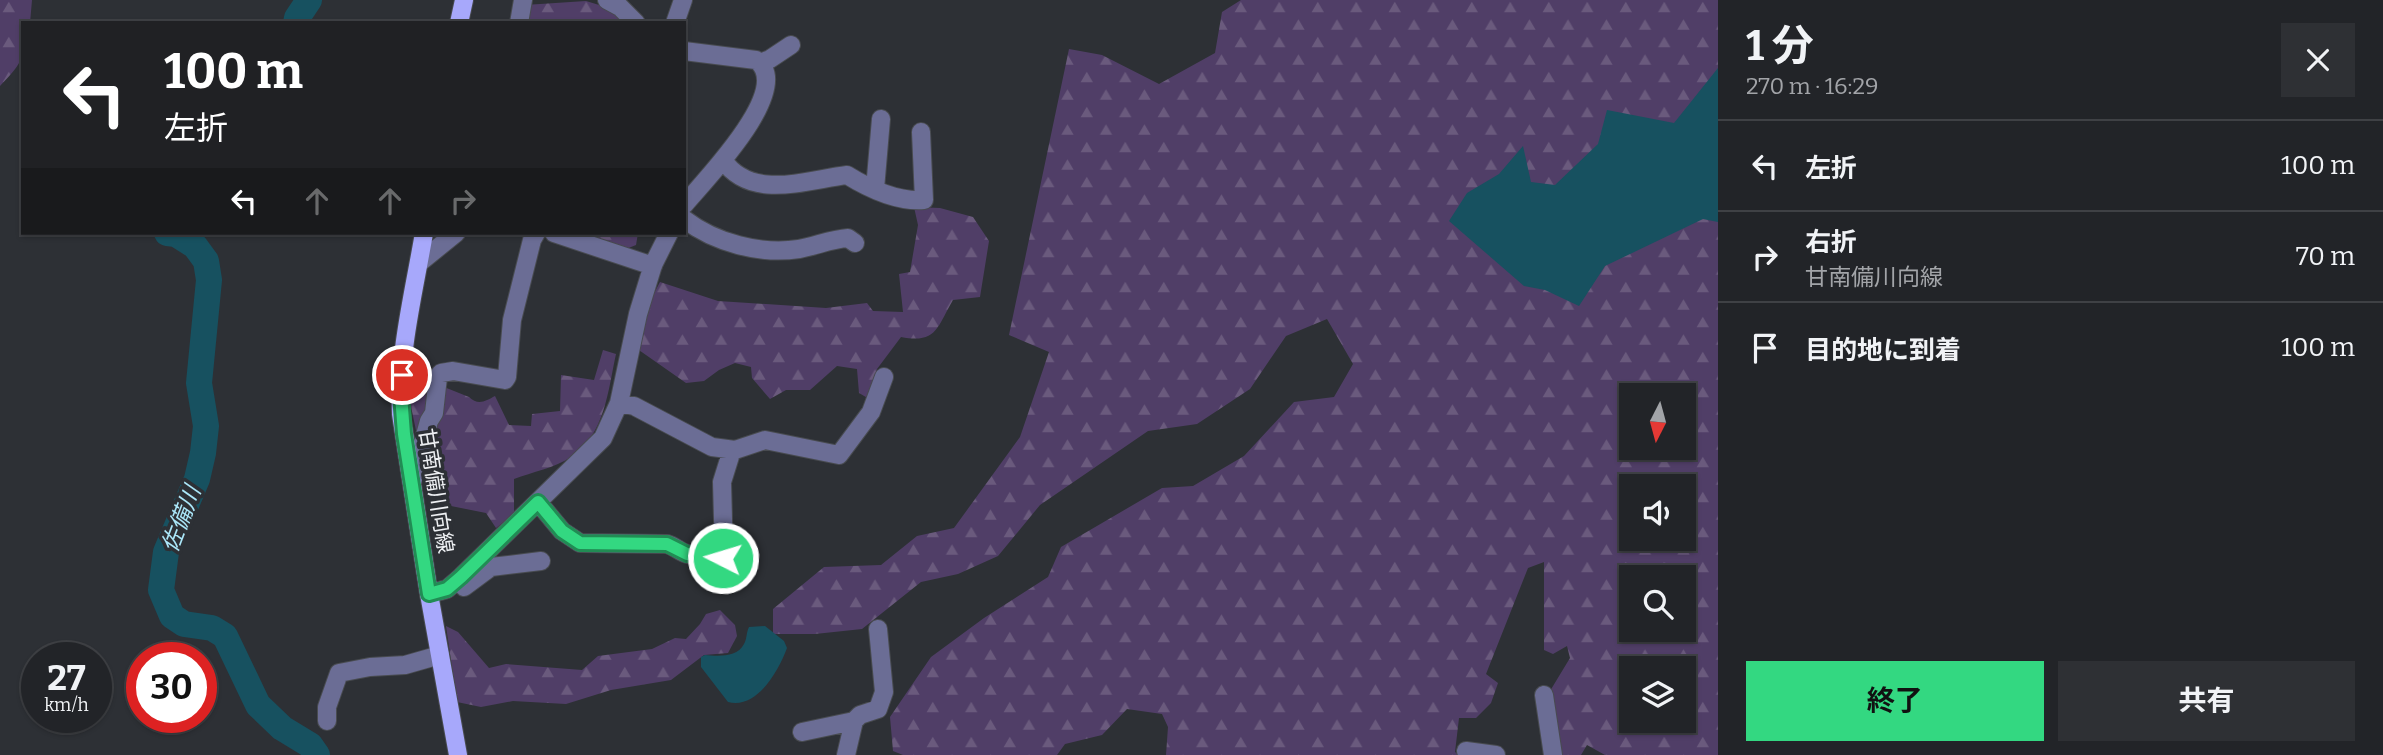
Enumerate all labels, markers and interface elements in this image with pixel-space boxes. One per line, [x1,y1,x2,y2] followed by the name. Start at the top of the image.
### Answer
[1746,21,1814,71] text: 1 分
[2281,23,2355,97] button: close
[164,42,303,101] text: 100 m
[49,49,140,140] icon: left
[1746,72,1878,100] text: 270 m · 16:29
[164,109,228,147] text: 左折
[1746,147,1784,185] icon: left
[2281,150,2355,181] text: 100 m
[1805,153,1857,184] text: 左折
[225,182,263,220] icon: left
[298,182,336,220] icon: ahead
[371,182,409,220] icon: ahead
[444,182,482,220] icon: right
[1805,227,1857,258] text: 右折
[1746,238,1784,276] icon: right
[2296,241,2355,272] text: 70 m
[1805,263,1943,291] text: 甘南備川向線
[1746,329,1784,367] icon: arrive
[2281,332,2355,363] text: 100 m
[1805,335,1961,366] text: 目的地に到着
[372,345,432,405] pin
[383,356,421,394] icon: arrive
[1619,383,1696,460] north arrow
[1619,383,1696,733] map controls
[413,427,459,555] street label: 甘南備川向線
[1619,474,1696,551] button: sound
[156,479,208,556] water label: 佐備川
[686,521,760,595] position arrow
[1619,565,1696,642] button: search
[126,642,217,733] speed limit sign: 30
[1619,656,1696,733] button: layers
[47,657,86,699] text: 27
[1746,661,2044,741] button: 終了
[2058,661,2355,741] button: 共有
[44,694,89,716] text: km/h

